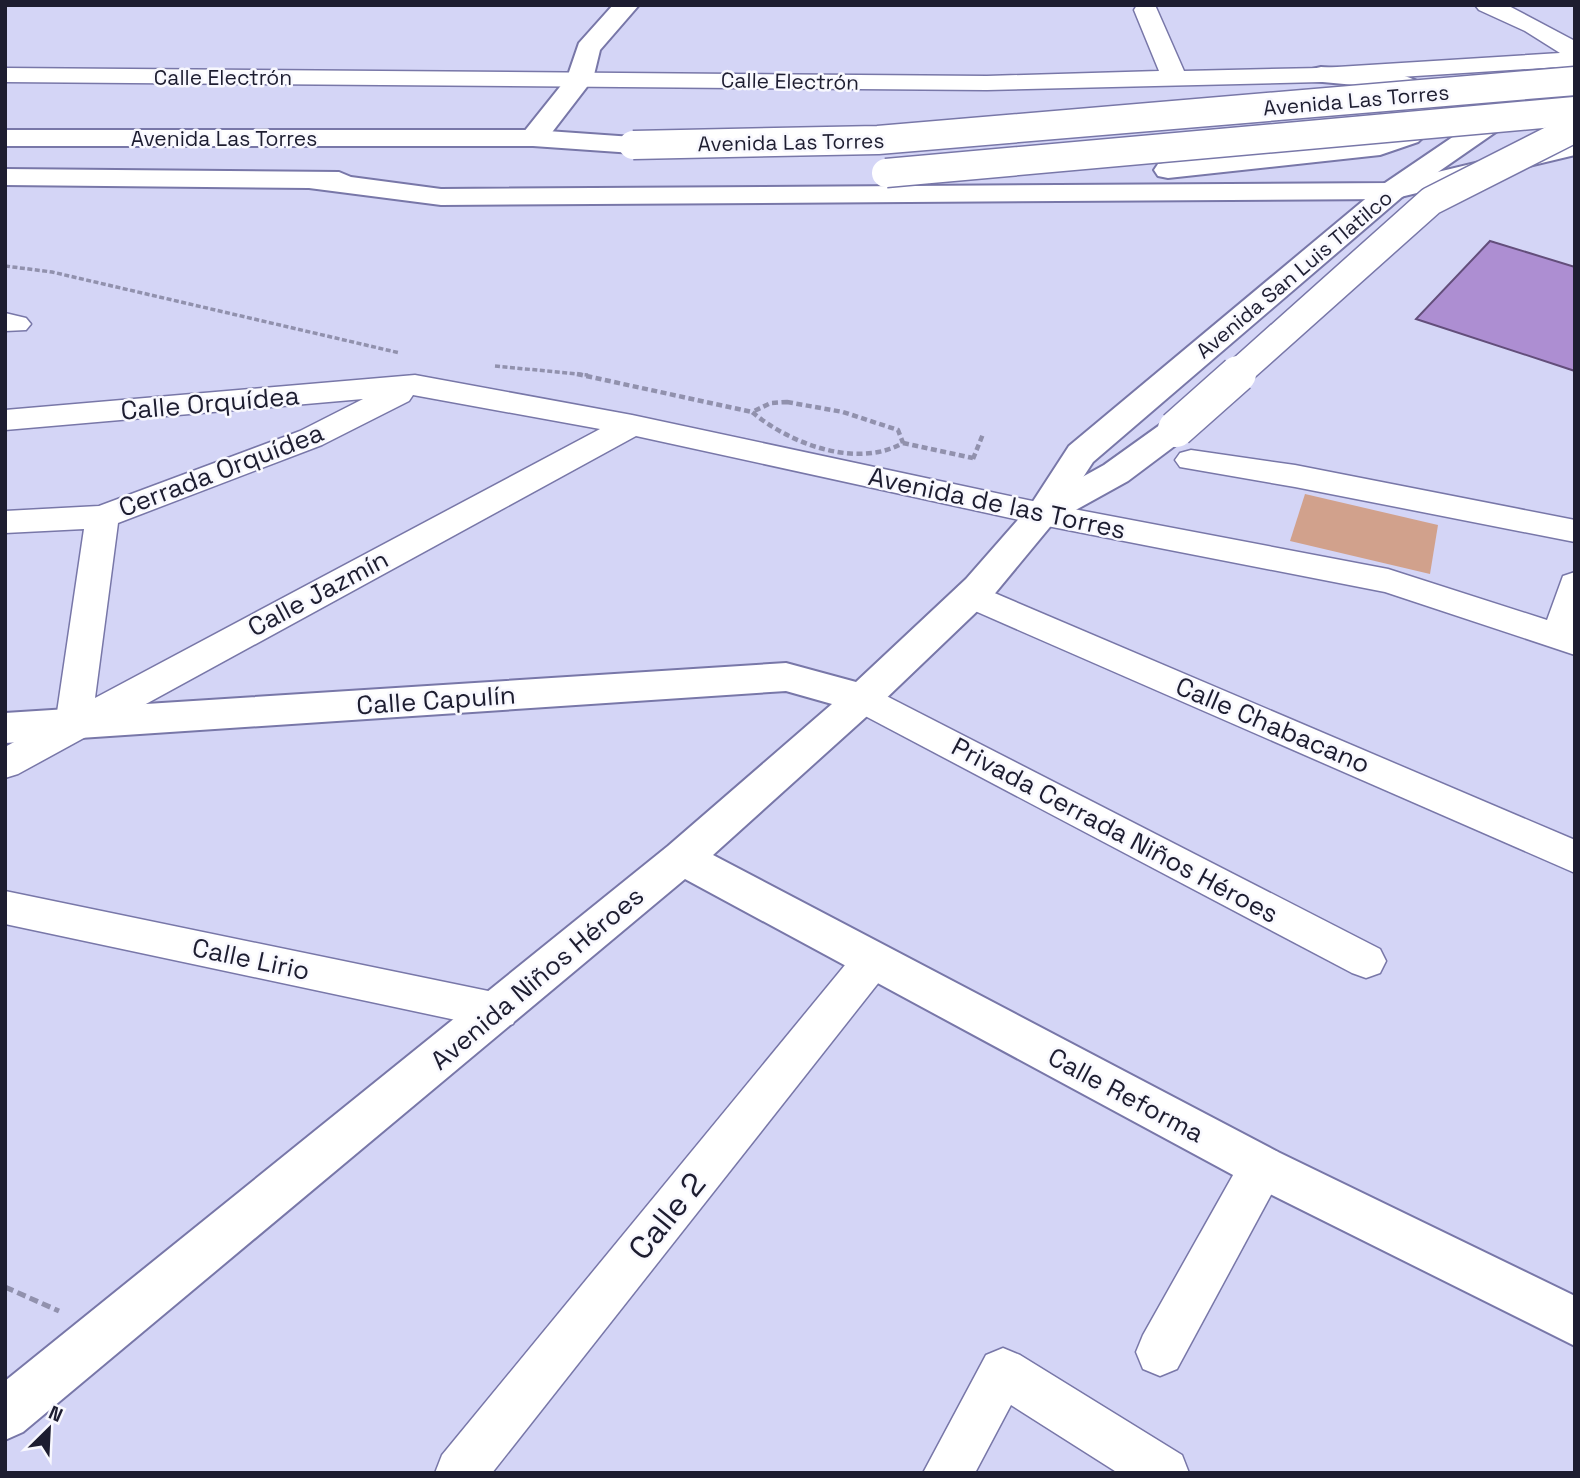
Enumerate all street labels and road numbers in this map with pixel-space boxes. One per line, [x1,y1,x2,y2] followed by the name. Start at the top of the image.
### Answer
[154,64,292,91] street label: Calle Electrón
[721,66,859,96] street label: Calle Electrón
[1262,78,1450,122] street label: Avenida Las Torres
[131,125,317,152] street label: Avenida Las Torres
[697,127,885,157] street label: Avenida Las Torres
[1190,184,1398,364] street label: Avenida San Luis Tlatilco
[119,378,301,428] street label: Calle Orquídea
[114,415,328,525] street label: Cerrada Orquídea
[865,459,1129,547] street label: Avenida de las Torres
[242,542,394,644] street label: Calle Jazmín
[1171,669,1375,781] street label: Calle Chabacano
[355,677,517,723] street label: Calle Capulín
[946,729,1284,931] street label: Privada Cerrada Niños Héroes
[423,879,651,1077] street label: Avenida Niños Héroes
[189,930,313,988] street label: Calle Lirio
[1042,1040,1210,1150] street label: Calle Reforma
[620,1164,714,1268] street label: Calle 2

